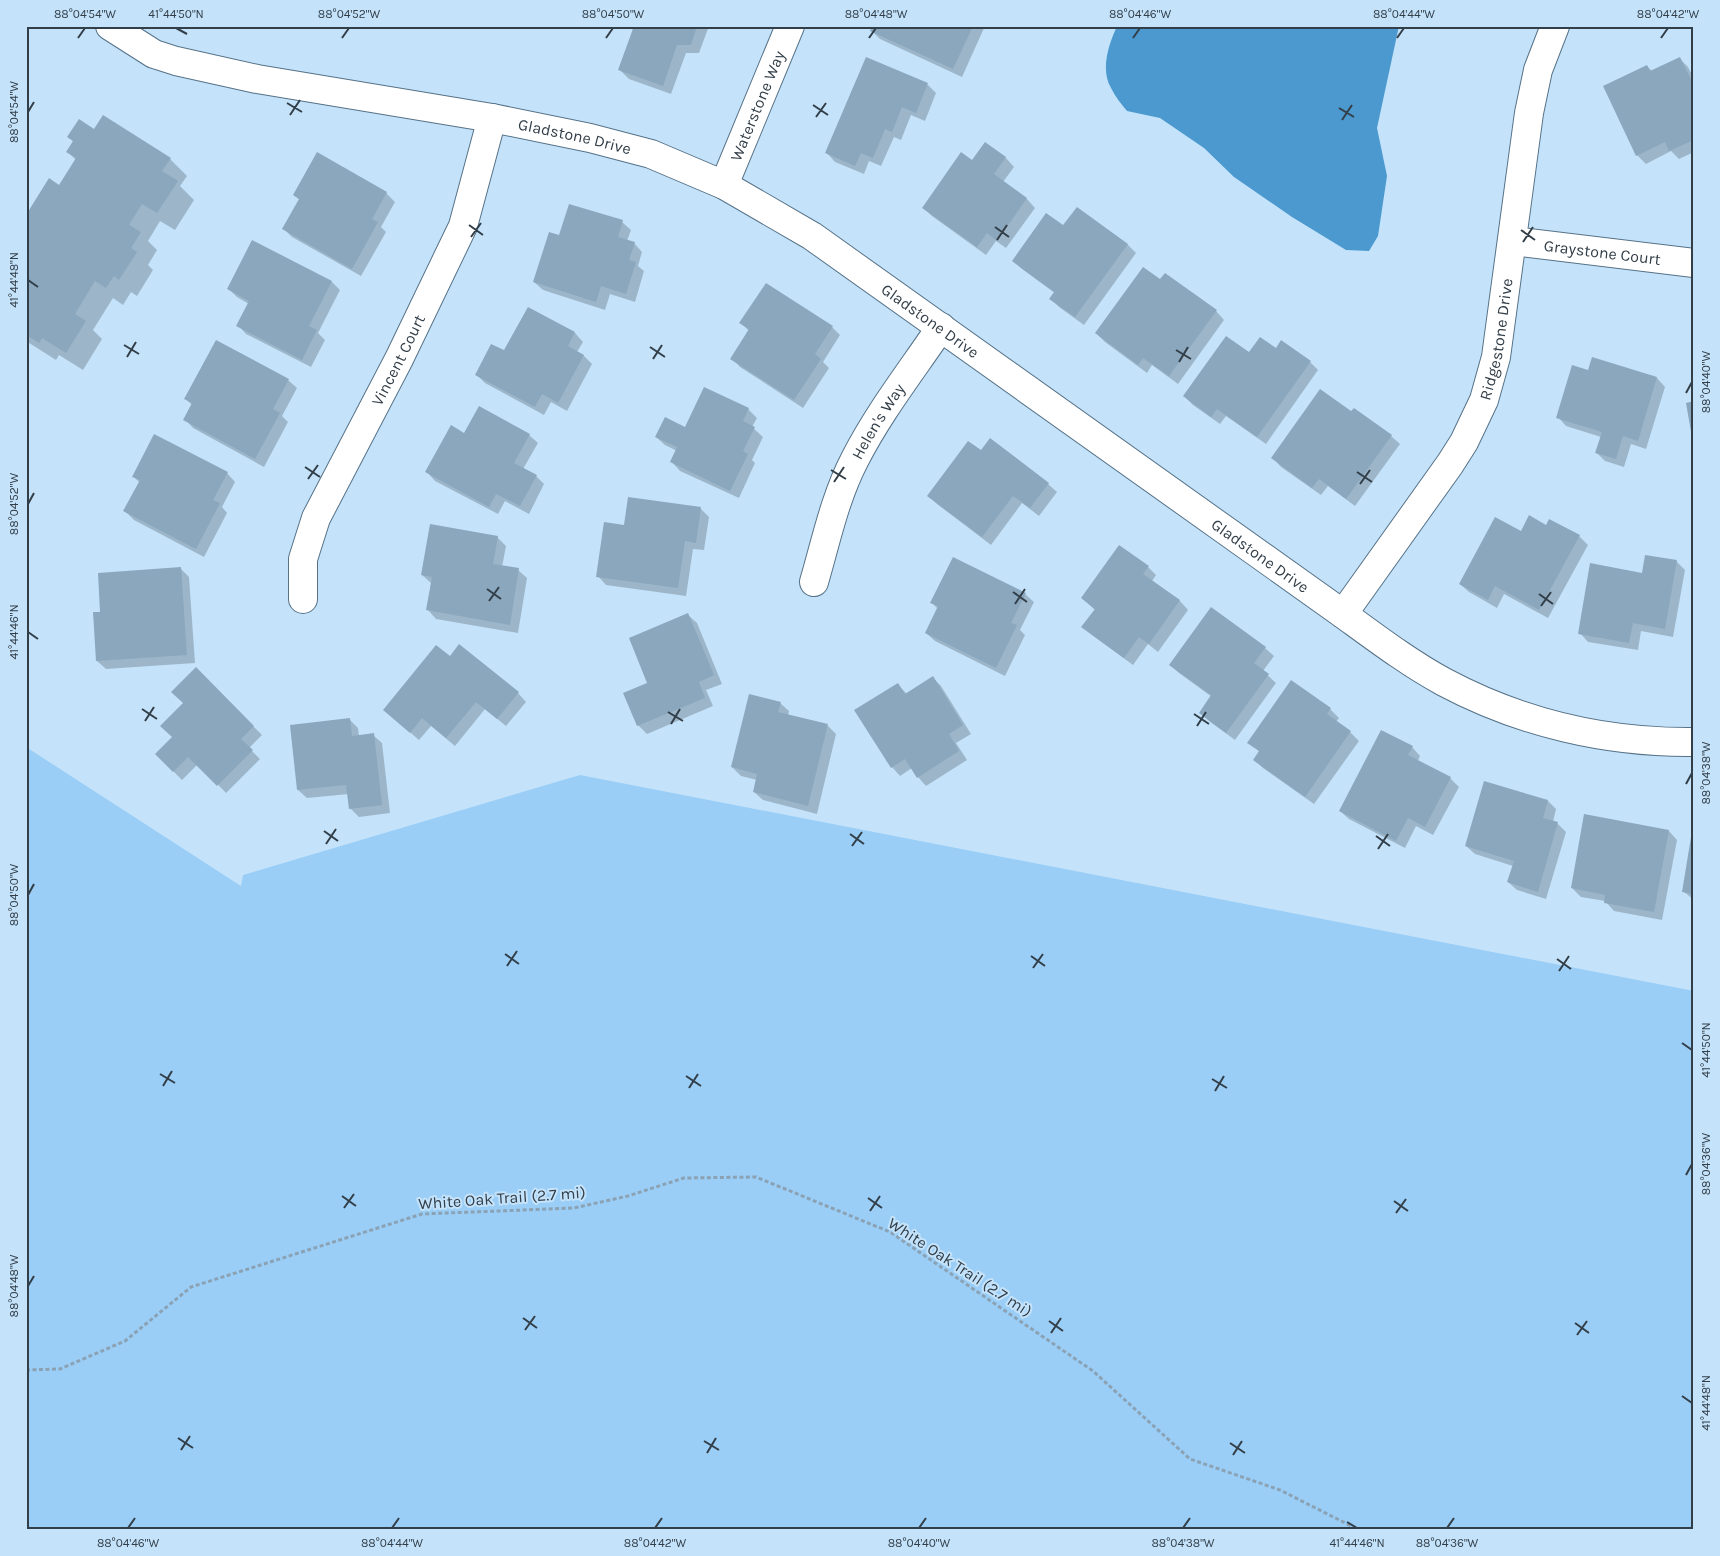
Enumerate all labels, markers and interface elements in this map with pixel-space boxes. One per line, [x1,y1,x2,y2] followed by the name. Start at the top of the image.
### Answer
[54,7,116,21] text: 88°04'54"W
[148,7,204,21] text: 41°44'50"N
[318,7,380,21] text: 88°04'52"W
[582,7,645,21] text: 88°04'50"W
[845,7,908,21] text: 88°04'48"W
[1109,7,1171,21] text: 88°04'46"W
[1373,7,1435,21] text: 88°04'44"W
[1637,7,1699,21] text: 88°04'42"W
[726,47,788,164] street label: Waterstone Way
[7,81,21,143] text: 88°04'54"W
[516,114,633,158] street label: Gladstone Drive
[1543,235,1662,268] street label: Graystone Court
[7,252,21,308] text: 41°44'48"N
[1475,277,1516,402] street label: Ridgestone Drive
[878,279,983,362] street label: Gladstone Drive
[367,311,429,409] street label: Vincent Court
[1699,350,1713,413] text: 88°04'40"W
[847,379,909,462] street label: Helen's Way
[7,473,21,535] text: 88°04'52"W
[1208,514,1313,596] street label: Gladstone Drive
[7,604,21,660] text: 41°44'46"N
[1699,741,1713,805] text: 88°04'38"W
[7,863,21,926] text: 88°04'50"W
[1699,1022,1713,1078] text: 41°44'50"N
[1699,1132,1713,1195] text: 88°04'36"W
[418,1183,586,1213] street label: White Oak Trail (2.7 mi)
[884,1213,1036,1321] street label: White Oak Trail (2.7 mi)
[7,1254,21,1317] text: 88°04'48"W
[1699,1375,1713,1431] text: 41°44'48"N
[97,1536,159,1550] text: 88°04'46"W
[361,1536,423,1550] text: 88°04'44"W
[624,1536,686,1550] text: 88°04'42"W
[888,1536,951,1550] text: 88°04'40"W
[1151,1536,1215,1550] text: 88°04'38"W
[1329,1536,1385,1550] text: 41°44'46"N
[1416,1536,1479,1550] text: 88°04'36"W

